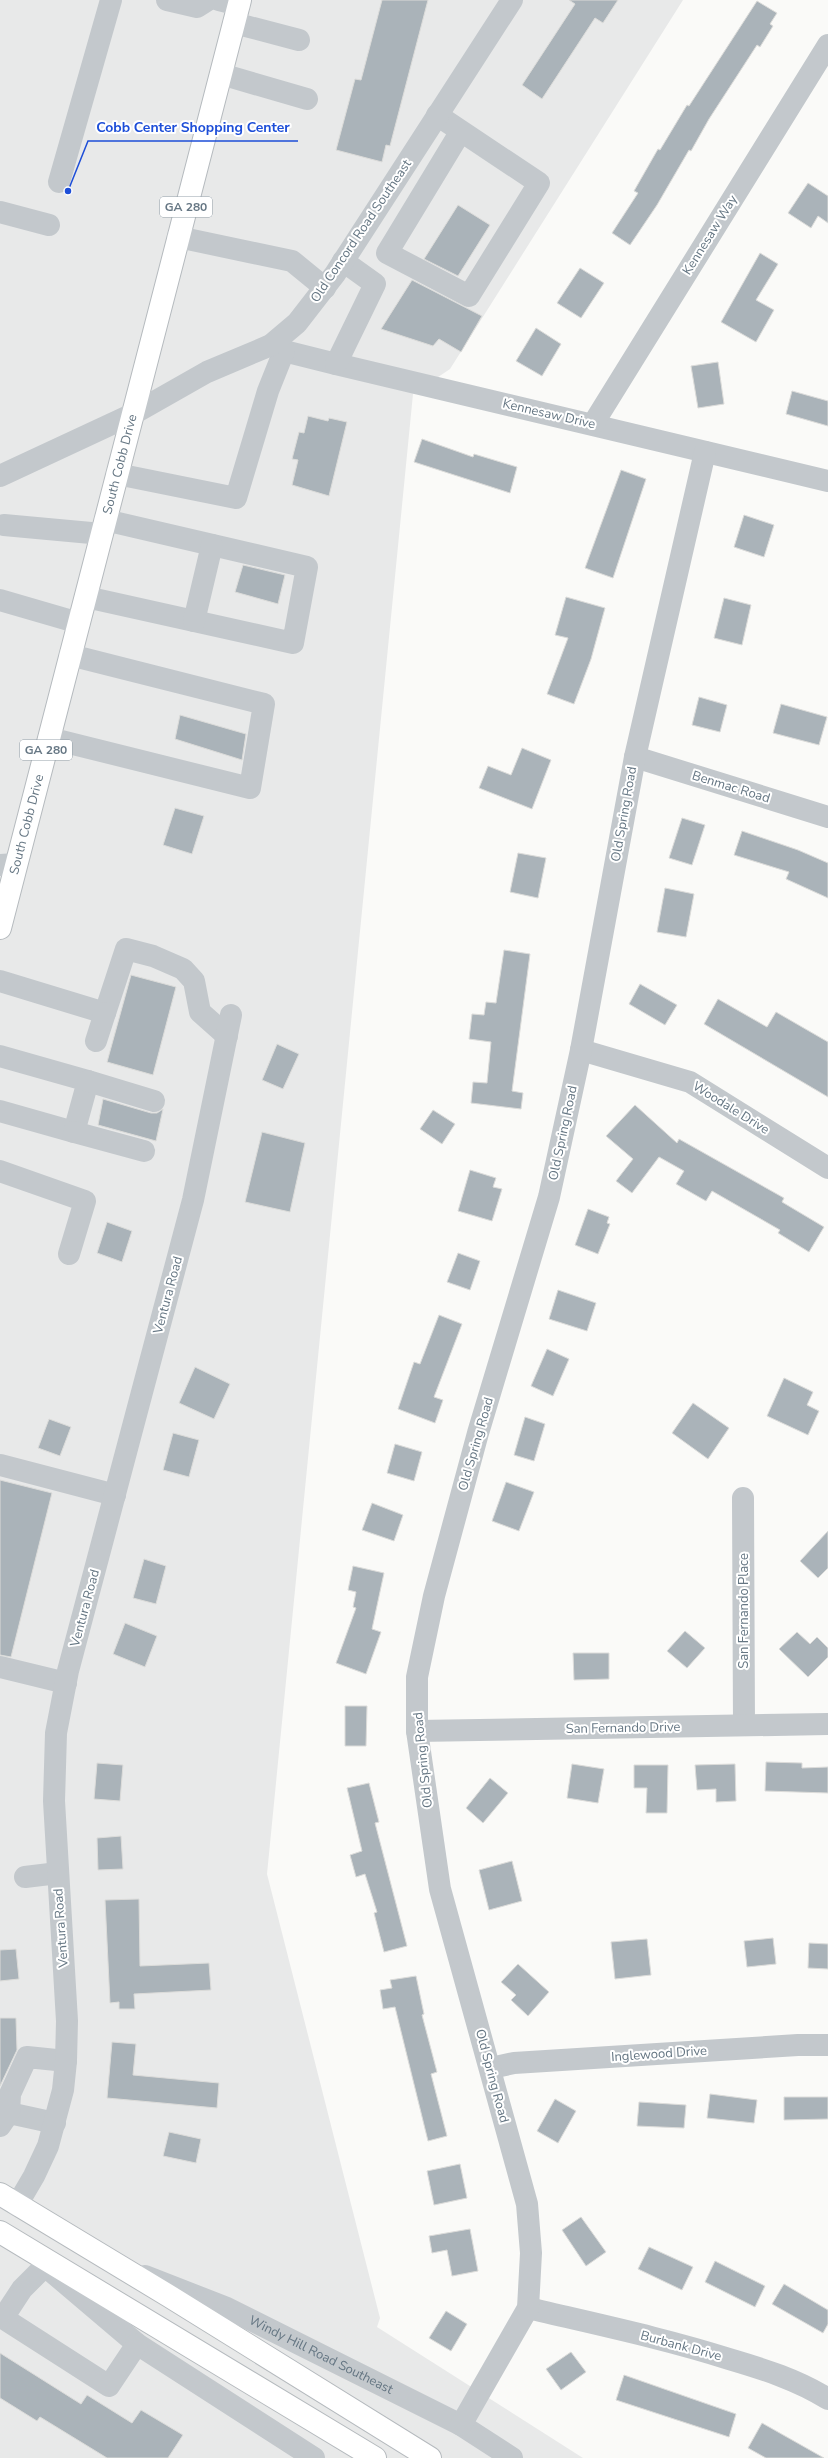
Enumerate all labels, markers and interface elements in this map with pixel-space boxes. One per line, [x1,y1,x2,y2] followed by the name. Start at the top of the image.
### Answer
[88,115,298,141] callout: Cobb Center Shopping Center
[96,118,290,137] text: Cobb Center Shopping Center
[306,156,416,306] street label: Old Concord Road Southeast
[678,191,742,278] street label: Kennesaw Way
[160,197,212,217] road number: GA 280
[501,395,597,433] street label: Kennesaw Drive
[98,412,142,516] street label: South Cobb Drive
[20,740,72,760] road number: GA 280
[607,765,641,863] street label: Old Spring Road
[690,767,772,807] street label: Benmac Road
[5,772,48,876] street label: South Cobb Drive
[689,1077,773,1139] street label: Woodale Drive
[544,1084,582,1182] street label: Old Spring Road
[149,1254,187,1337] street label: Ventura Road
[454,1395,498,1493] street label: Old Spring Road
[735,1553,753,1669] street label: San Fernando Place
[66,1567,104,1650] street label: Ventura Road
[409,1711,437,1809] street label: Old Spring Road
[566,1718,681,1738] street label: San Fernando Drive
[49,1888,73,1969] street label: Ventura Road
[471,2027,513,2125] street label: Old Spring Road
[610,2042,708,2066] street label: Inglewood Drive
[246,2311,396,2399] street label: Windy Hill Road Southeast
[638,2327,724,2365] street label: Burbank Drive

